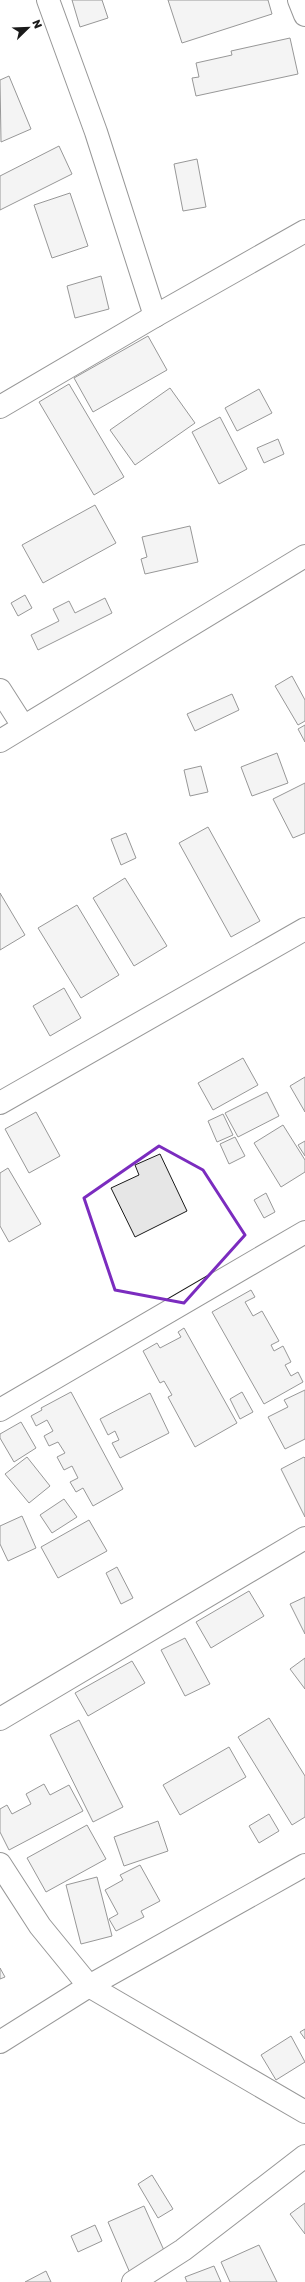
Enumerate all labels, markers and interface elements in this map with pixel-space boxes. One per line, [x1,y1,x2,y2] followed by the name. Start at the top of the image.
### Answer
[8,8,48,48] north arrow
[30,18,45,30] text: N

